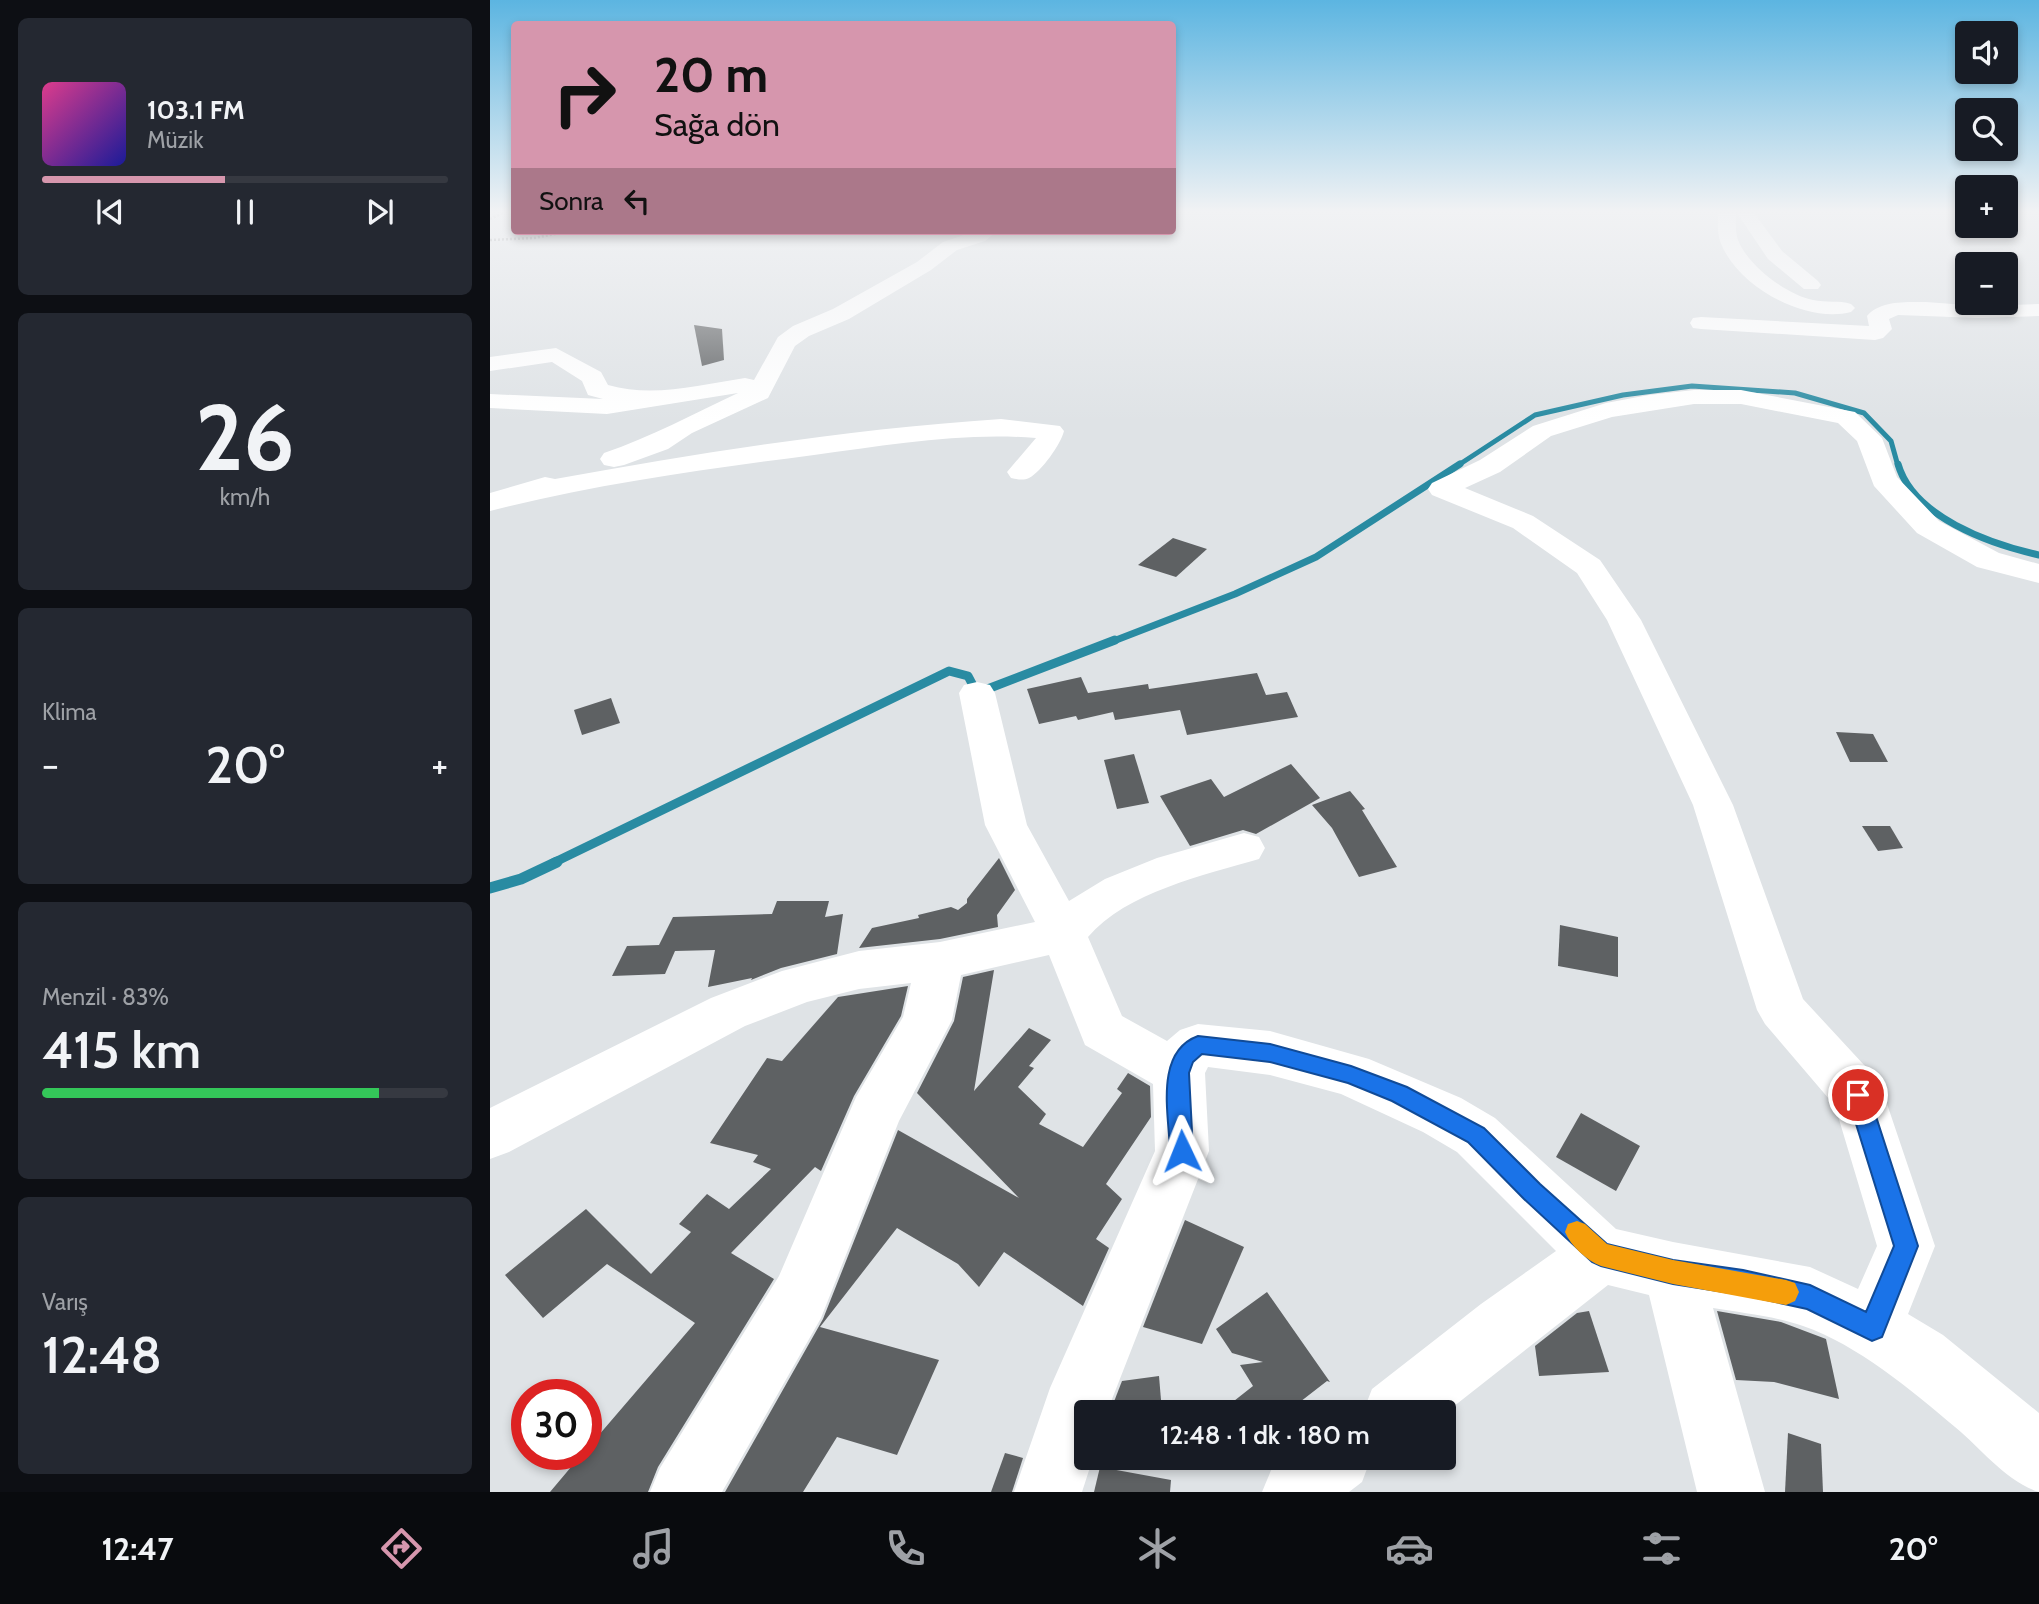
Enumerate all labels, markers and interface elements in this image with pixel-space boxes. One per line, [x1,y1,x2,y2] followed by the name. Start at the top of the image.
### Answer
[1955,21,2018,315] map controls
[1955,21,2018,84] button: sound
[654,45,768,104] text: 20 m
[539,49,630,140] icon: right
[147,94,245,126] text: 103.1 FM
[1955,98,2018,161] button: search
[654,105,780,144] text: Sağa dön
[147,126,203,154] text: Müzik
[1955,175,2018,238] button: +
[618,182,656,220] icon: left
[539,185,604,217] text: Sonra
[91,193,129,231] icon: previous
[226,193,264,231] icon: pause
[361,193,399,231] icon: next
[1955,252,2018,315] button: −
[195,382,295,493] text: 26
[220,483,270,511] text: km/h
[42,698,97,726] text: Klima
[205,733,285,796] text: 20°
[42,741,59,788] text: −
[431,741,448,788] text: +
[42,983,169,1011] text: Menzil · 83%
[42,1018,201,1081] text: 415 km
[1828,1065,1888,1125] pin
[1839,1076,1877,1114] icon: arrive
[1145,1114,1219,1188] position arrow
[42,1288,88,1316] text: Varış
[42,1323,162,1386] text: 12:48
[511,1379,602,1470] speed limit sign: 30
[1160,1419,1370,1451] text: 12:48 · 1 dk · 180 m
[377,1524,426,1573] icon: directions
[629,1524,678,1573] icon: music
[881,1524,930,1573] icon: phone
[1133,1524,1182,1573] icon: climate
[1385,1524,1434,1573] icon: car
[1637,1524,1686,1573] icon: filters
[102,1529,174,1568] text: 12:47
[1889,1529,1937,1568] text: 20°

